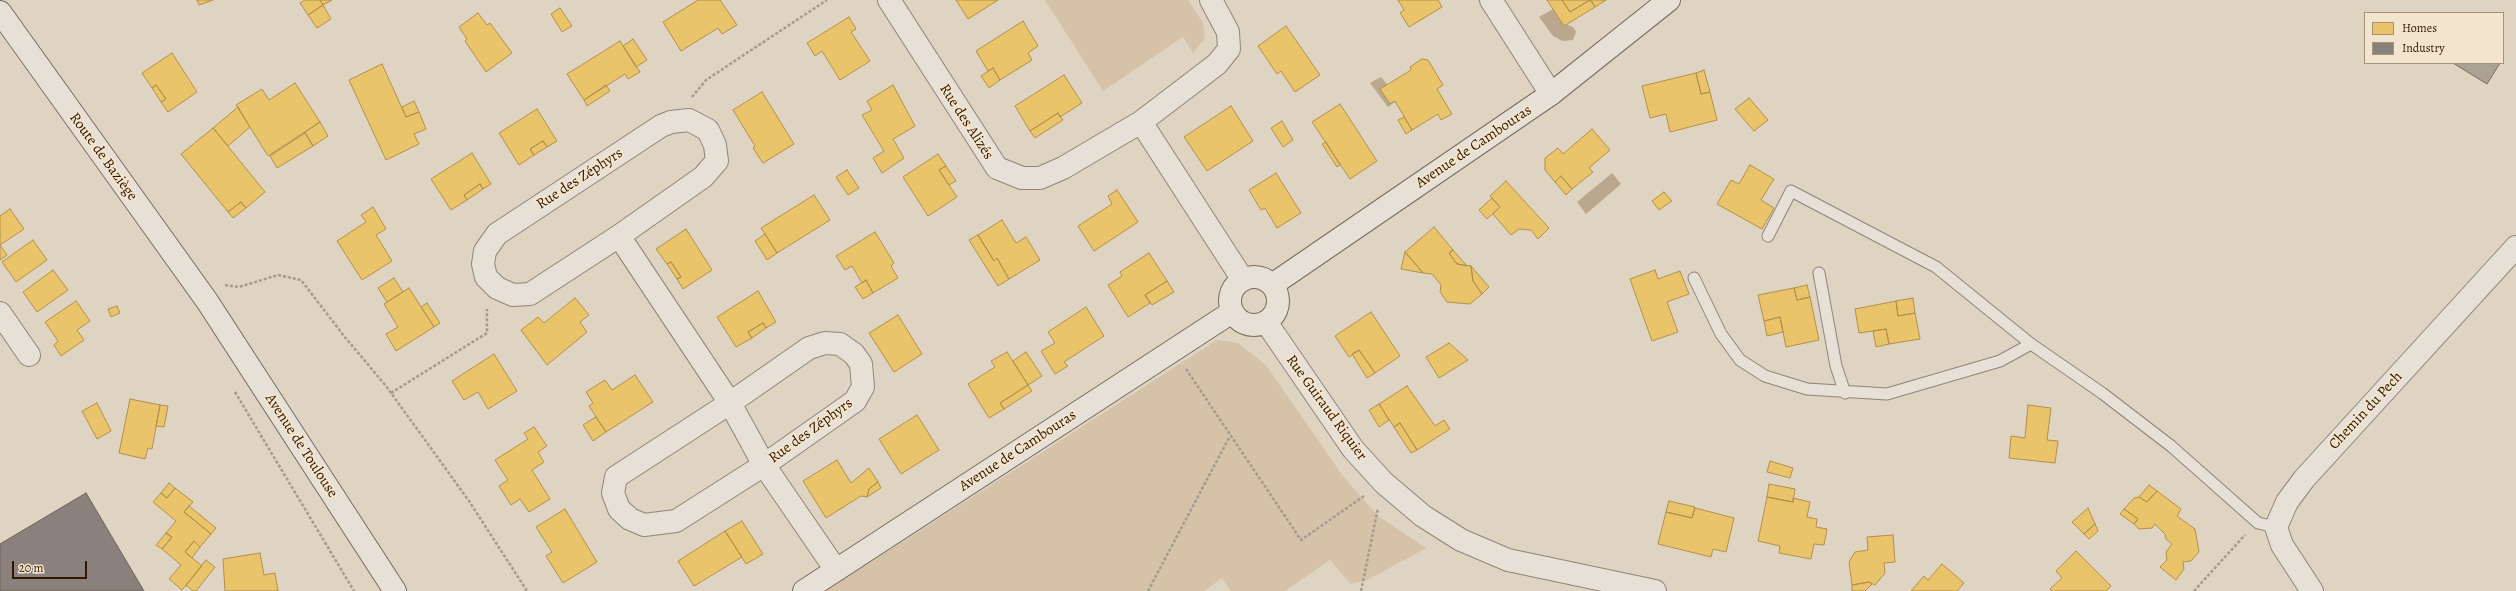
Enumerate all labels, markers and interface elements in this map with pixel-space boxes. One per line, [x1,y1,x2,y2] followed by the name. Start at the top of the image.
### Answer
[2364,12,2504,64] legend
[2402,20,2437,36] text: Homes
[2402,40,2445,56] text: Industry
[935,81,997,163] street label: Rue des Alizés
[1413,101,1535,193] street label: Avenue de Cambouras
[65,109,141,205] street label: Route de Baziège
[533,144,627,214] street label: Rue des Zéphyrs
[1282,352,1370,464] street label: Rue Guiraud Riquier
[2325,368,2407,454] street label: Chemin du Pech
[261,391,341,501] street label: Avenue de Toulouse
[766,395,856,467] street label: Rue des Zéphyrs
[956,406,1080,496] street label: Avenue de Cambouras
[14,553,89,579] scale bar
[19,560,43,576] text: 20 m

